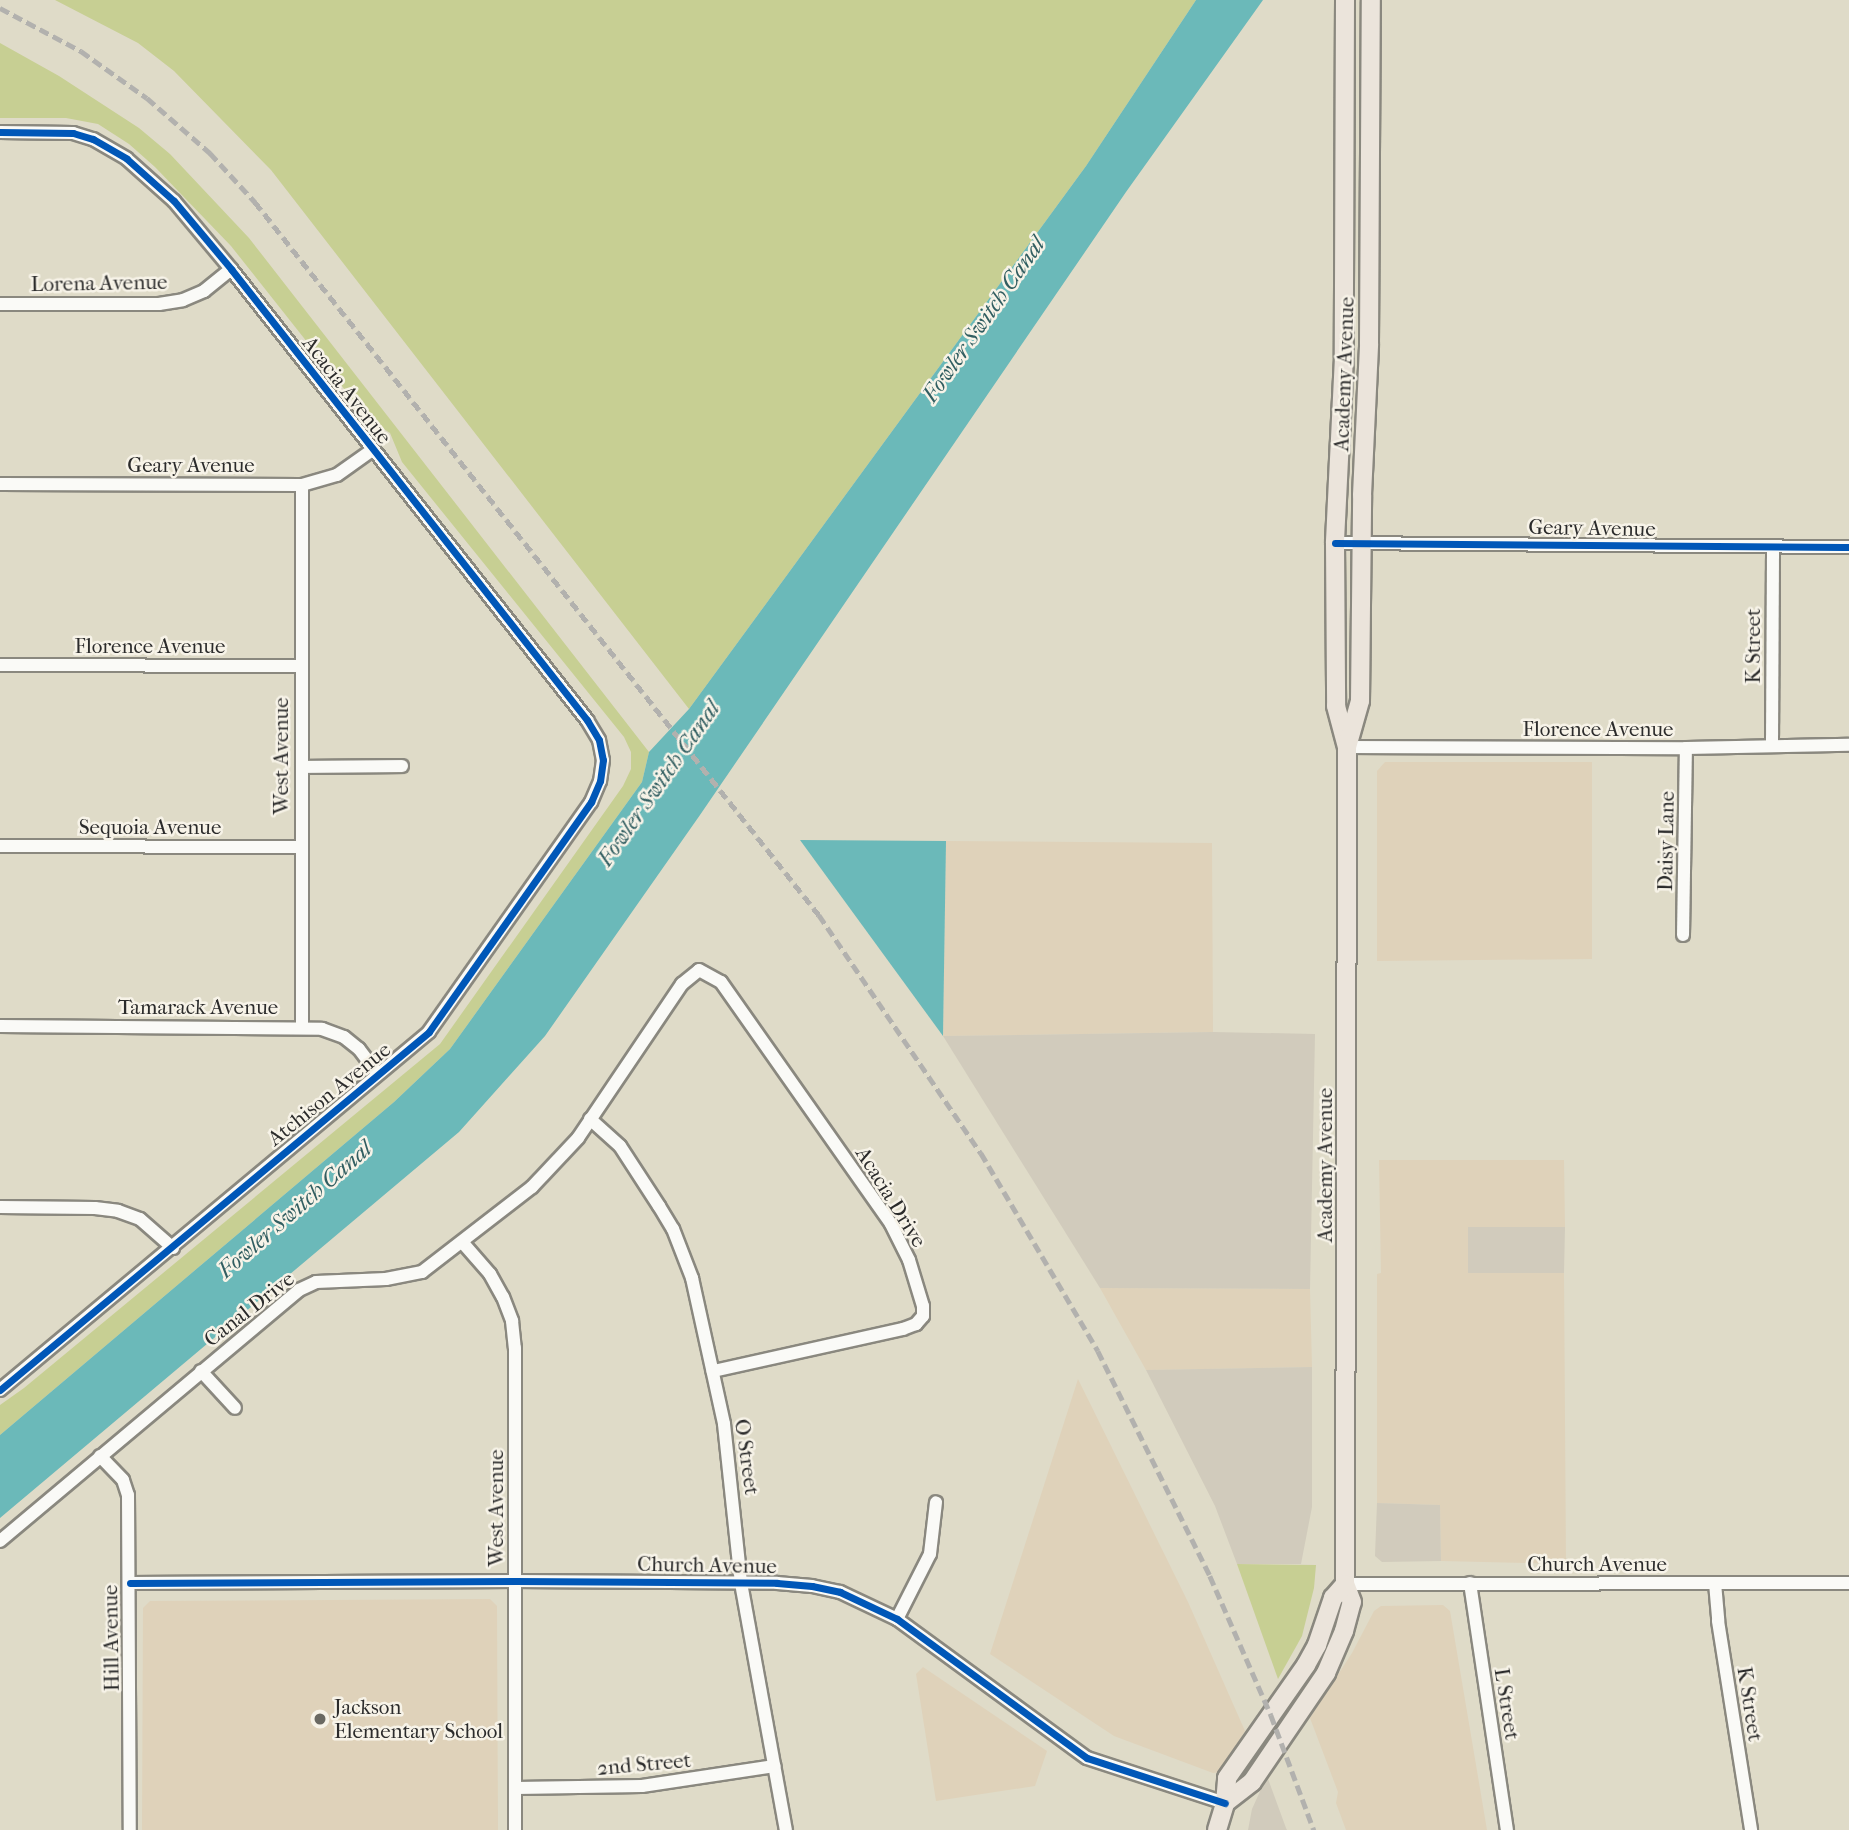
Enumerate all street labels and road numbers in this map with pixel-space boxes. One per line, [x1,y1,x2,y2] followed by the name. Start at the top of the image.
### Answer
[30,269,168,297] street label: Lorena Avenue
[1329,296,1359,452] street label: Academy Avenue
[297,331,397,449] street label: Acacia Avenue
[127,452,255,478] street label: Geary Avenue
[1528,514,1656,542] street label: Geary Avenue
[1740,608,1766,684] street label: K Street
[75,633,225,659] street label: Florence Avenue
[268,697,294,815] street label: West Avenue
[1523,716,1673,742] street label: Florence Avenue
[1653,791,1679,891] street label: Daisy Lane
[79,814,221,840] street label: Sequoia Avenue
[118,994,278,1020] street label: Tamarack Avenue
[262,1037,396,1151] street label: Atchison Avenue
[1312,1088,1338,1242] street label: Academy Avenue
[850,1142,932,1252] street label: Acacia Drive
[199,1266,299,1352] street label: Canal Drive
[729,1417,765,1497] street label: O Street
[483,1449,509,1567] street label: West Avenue
[637,1551,777,1579] street label: Church Avenue
[1527,1551,1667,1577] street label: Church Avenue
[97,1584,125,1692] street label: Hill Avenue
[1732,1665,1768,1743] street label: K Street
[1489,1666,1525,1742] street label: L Street
[596,1747,692,1781] street label: 2nd Street

